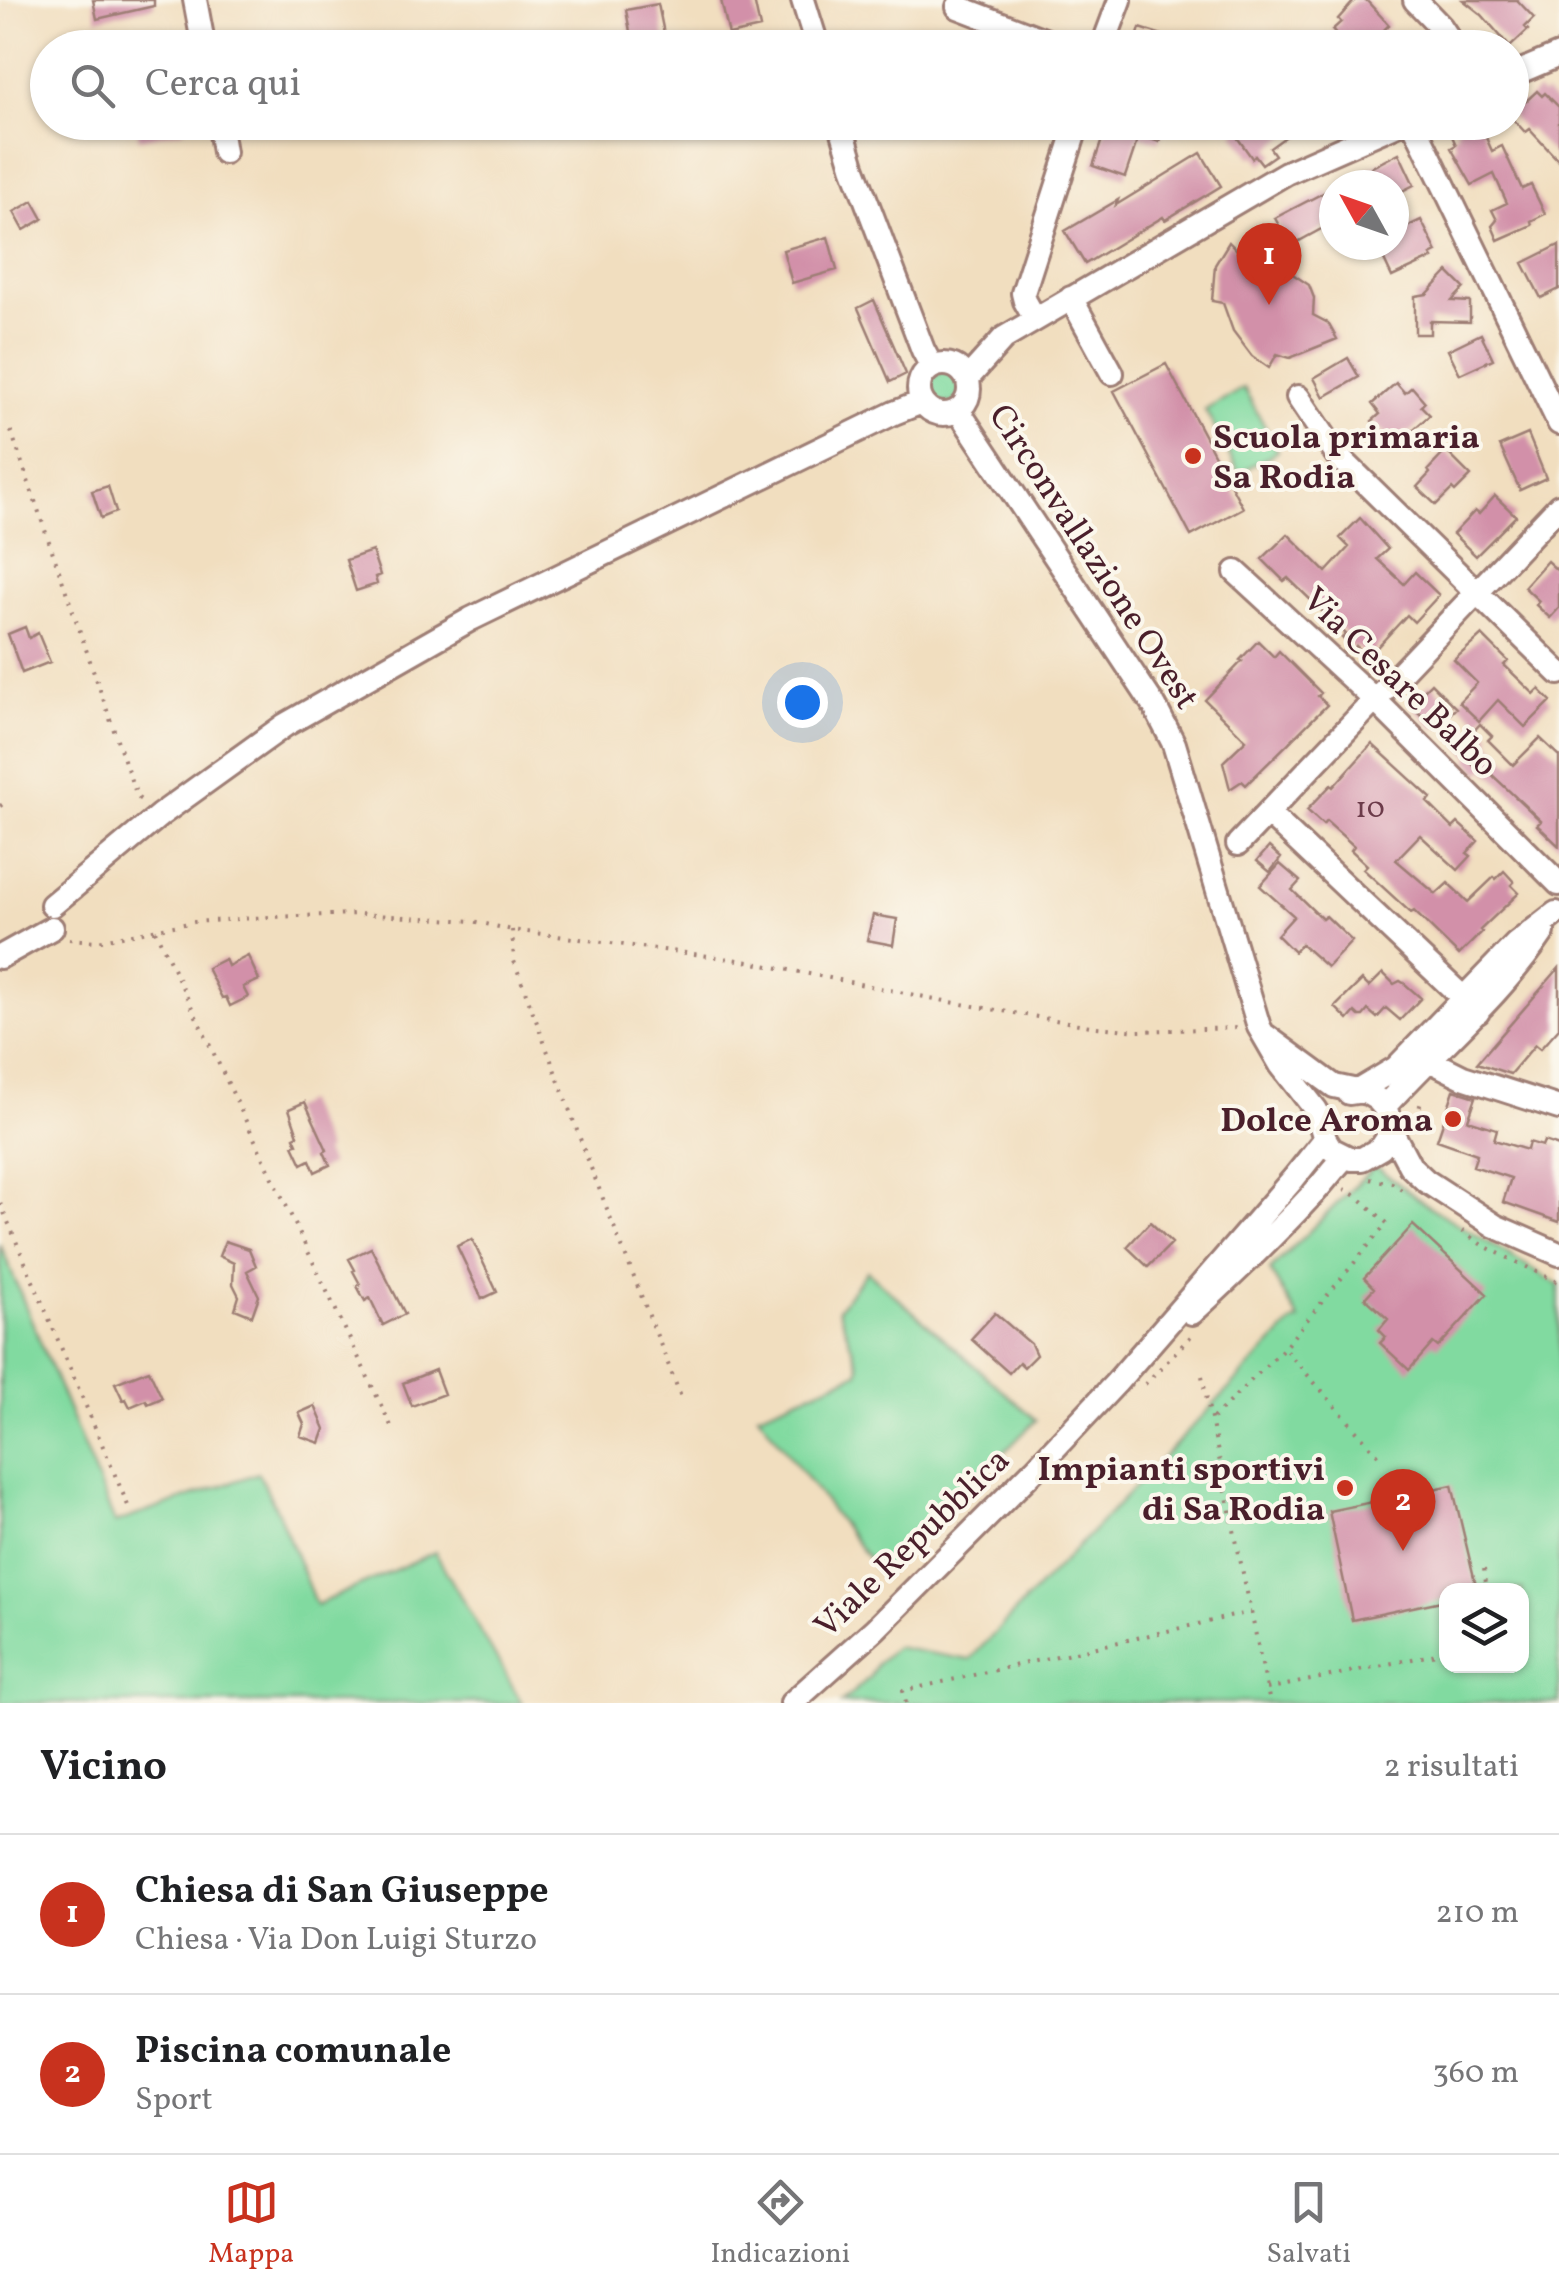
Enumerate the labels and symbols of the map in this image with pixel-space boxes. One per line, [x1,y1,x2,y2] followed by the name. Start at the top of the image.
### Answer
[1319,170,1409,260] north arrow
[1236,222,1302,305] pin: 1
[976,396,1209,720] street label: Circonvallazione Ovest
[1213,415,1480,503] place label: Scuola primaria Sa Rodia
[1182,445,1204,467] marker: Scuola primaria Sa Rodia
[1291,577,1507,789] street label: Via Cesare Balbo
[777,677,828,728] your location
[1355,788,1385,830] house number: 10
[1220,1098,1433,1146] place label: Dolce Aroma
[1442,1108,1464,1130] marker: Dolce Aroma
[804,1438,1022,1650] street label: Viale Repubblica
[1037,1447,1325,1535] place label: Impianti sportivi di Sa Rodia
[1370,1468,1436,1551] pin: 2
[1334,1477,1356,1499] marker: Impianti sportivi di Sa Rodia

